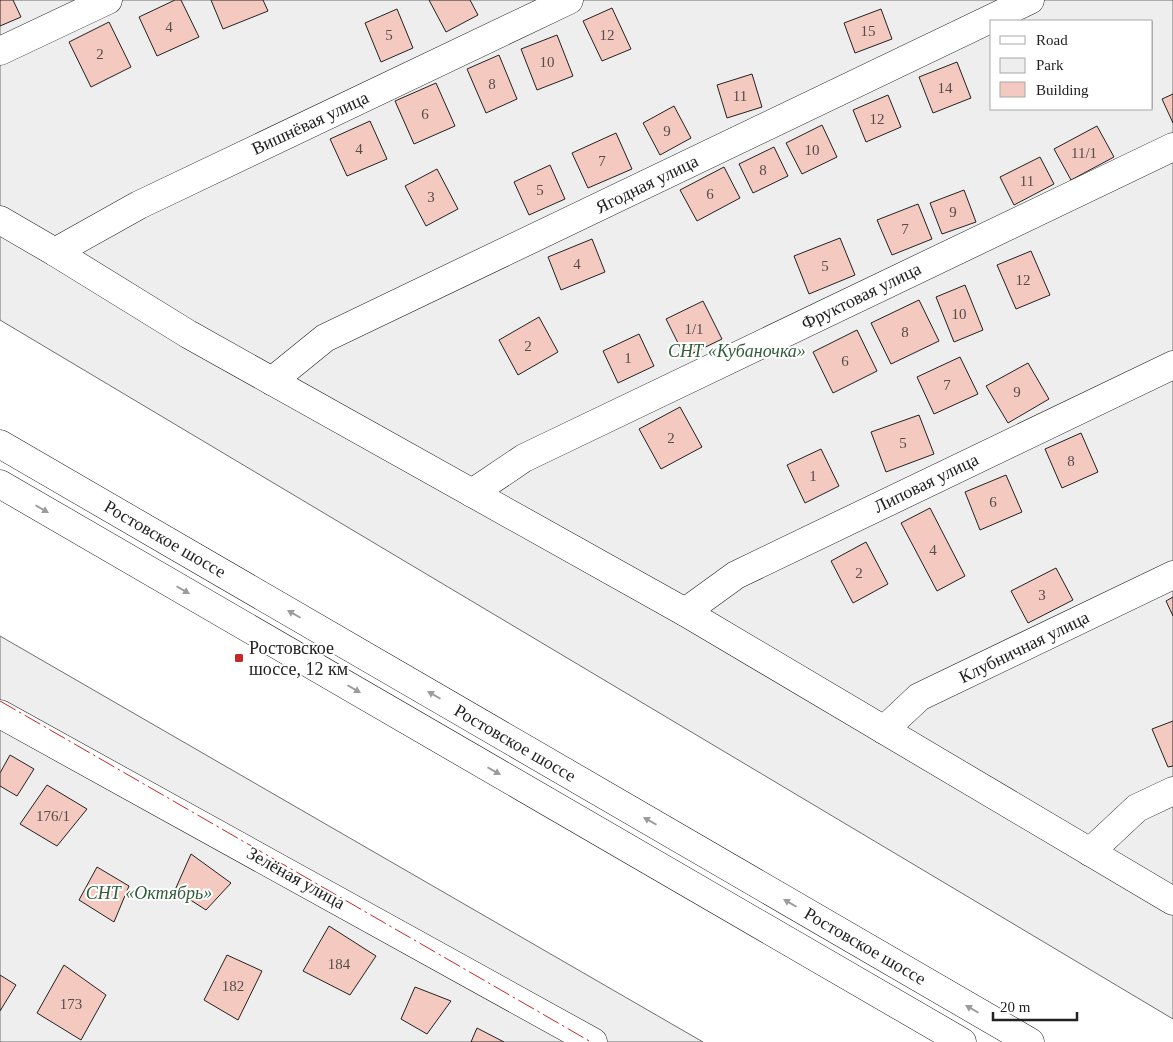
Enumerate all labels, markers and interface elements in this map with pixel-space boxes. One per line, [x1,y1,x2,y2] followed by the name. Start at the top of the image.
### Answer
[165,19,173,35] house number: 4
[990,20,1153,110] legend
[861,23,876,39] house number: 15
[385,27,393,43] house number: 5
[600,27,615,43] house number: 12
[1036,32,1068,48] text: Road
[96,46,104,62] house number: 2
[540,54,555,70] house number: 10
[1036,57,1064,73] text: Park
[488,76,496,92] house number: 8
[938,80,953,96] house number: 14
[1036,82,1089,98] text: Building
[248,87,372,159] street label: Вишнёвая улица
[733,88,747,104] house number: 11
[421,106,429,122] house number: 6
[870,111,885,127] house number: 12
[663,123,671,139] house number: 9
[355,141,363,157] house number: 4
[805,142,820,158] house number: 10
[1071,145,1097,161] house number: 11/1
[593,151,701,217] street label: Ягодная улица
[598,153,606,169] house number: 7
[759,162,767,178] house number: 8
[1020,173,1034,189] house number: 11
[536,182,544,198] house number: 5
[706,186,714,202] house number: 6
[427,189,435,205] house number: 3
[949,204,957,220] house number: 9
[901,221,909,237] house number: 7
[573,256,581,272] house number: 4
[798,258,924,334] street label: Фруктовая улица
[821,258,829,274] house number: 5
[1016,272,1031,288] house number: 12
[952,306,967,322] house number: 10
[684,321,704,337] house number: 1/1
[901,324,909,340] house number: 8
[524,338,532,354] house number: 2
[668,341,806,361] park label: СНТ «Кубаночка»
[624,350,632,366] house number: 1
[841,353,849,369] house number: 6
[943,377,951,393] house number: 7
[1013,384,1021,400] house number: 9
[667,430,675,446] house number: 2
[899,435,907,451] house number: 5
[870,449,982,517] street label: Липовая улица
[1067,453,1075,469] house number: 8
[809,468,817,484] house number: 1
[989,494,997,510] house number: 6
[101,496,229,582] street label: Ростовское шоссе
[36,504,49,513] one-way arrow
[929,542,937,558] house number: 4
[855,565,863,581] house number: 2
[176,586,189,595] one-way arrow
[1038,587,1046,603] house number: 3
[956,607,1092,687] street label: Клубничная улица
[287,609,300,618] one-way arrow
[249,638,348,679] place label: Ростовское шоссе, 12 км
[233,652,245,664] marker: Ростовское шоссе, 12 км
[347,685,360,694] one-way arrow
[427,691,441,700] one-way arrow
[451,700,579,786] street label: Ростовское шоссе
[488,766,501,775] one-way arrow
[36,808,70,824] house number: 176/1
[643,817,657,826] one-way arrow
[244,843,348,913] street label: Зелёная улица
[86,883,212,903] park label: СНТ «Октябрь»
[784,898,797,907] one-way arrow
[801,903,929,989] street label: Ростовское шоссе
[328,956,351,972] house number: 184
[222,978,244,994] house number: 182
[993,990,1077,1022] scale bar
[60,996,82,1012] house number: 173
[1000,999,1031,1015] text: 20 m
[966,1004,979,1013] one-way arrow

